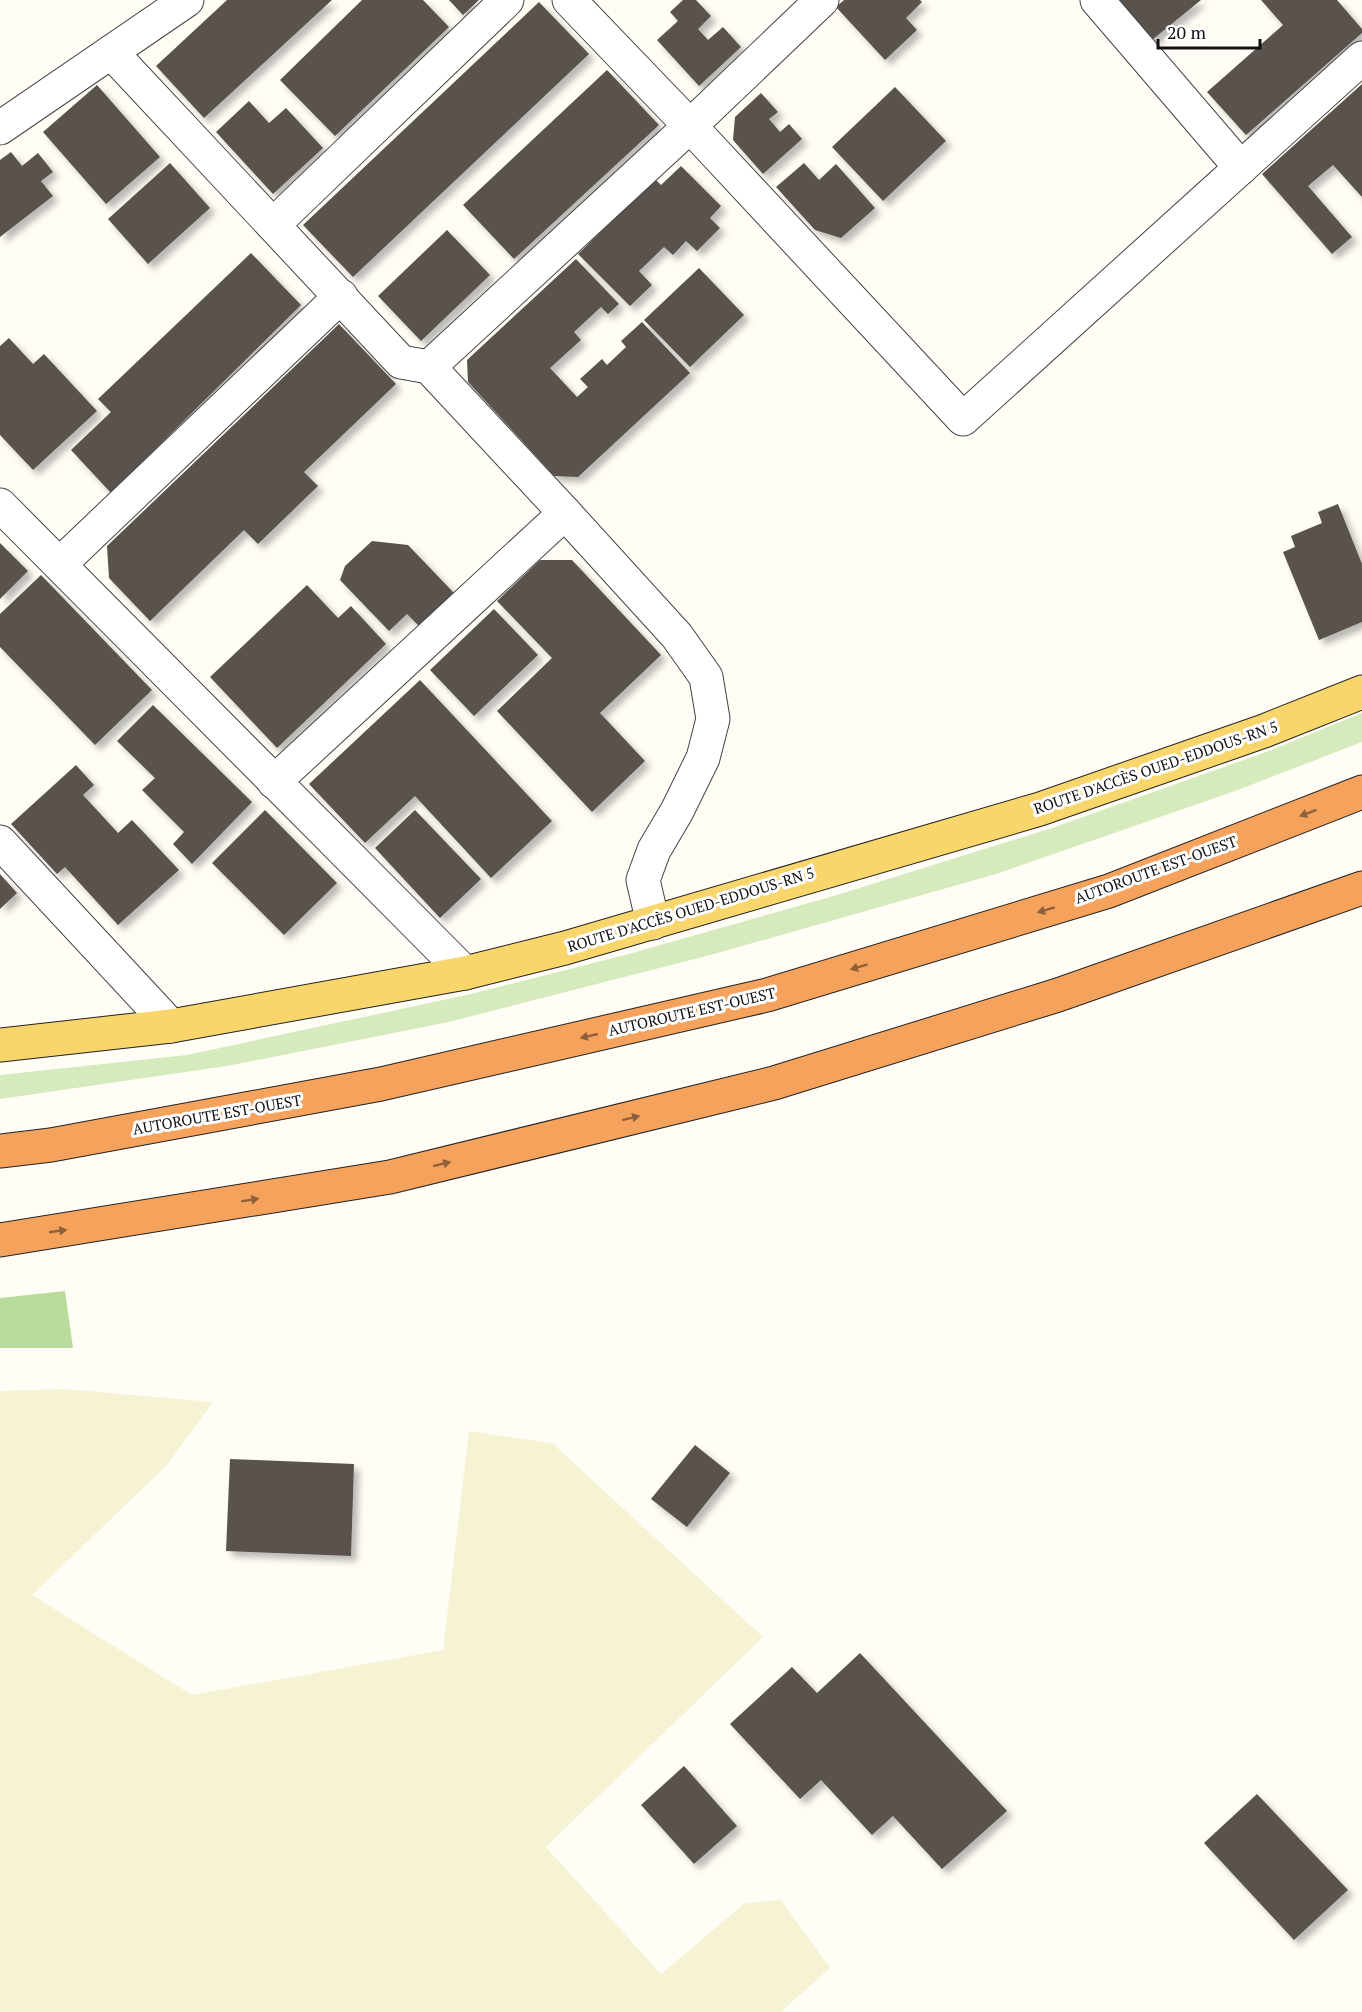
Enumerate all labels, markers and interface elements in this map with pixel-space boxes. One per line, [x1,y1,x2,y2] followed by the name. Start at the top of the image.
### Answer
[1158,12,1260,50] scale bar
[1167,20,1207,44] text: 20 m
[1031,716,1280,818] street label: ROUTE D'ACCÈS OUED-EDDOUS-RN 5
[1298,808,1316,818] one-way arrow
[1072,830,1239,908] street label: AUTOROUTE EST-OUEST
[565,862,817,956] street label: ROUTE D'ACCÈS OUED-EDDOUS-RN 5
[1037,906,1055,915] one-way arrow
[850,963,868,972] one-way arrow
[606,982,777,1040] street label: AUTOROUTE EST-OUEST
[580,1032,599,1041] one-way arrow
[131,1089,303,1139] street label: AUTOROUTE EST-OUEST
[622,1113,641,1122] one-way arrow
[433,1159,451,1169] one-way arrow
[241,1195,260,1204] one-way arrow
[48,1227,67,1236] one-way arrow

